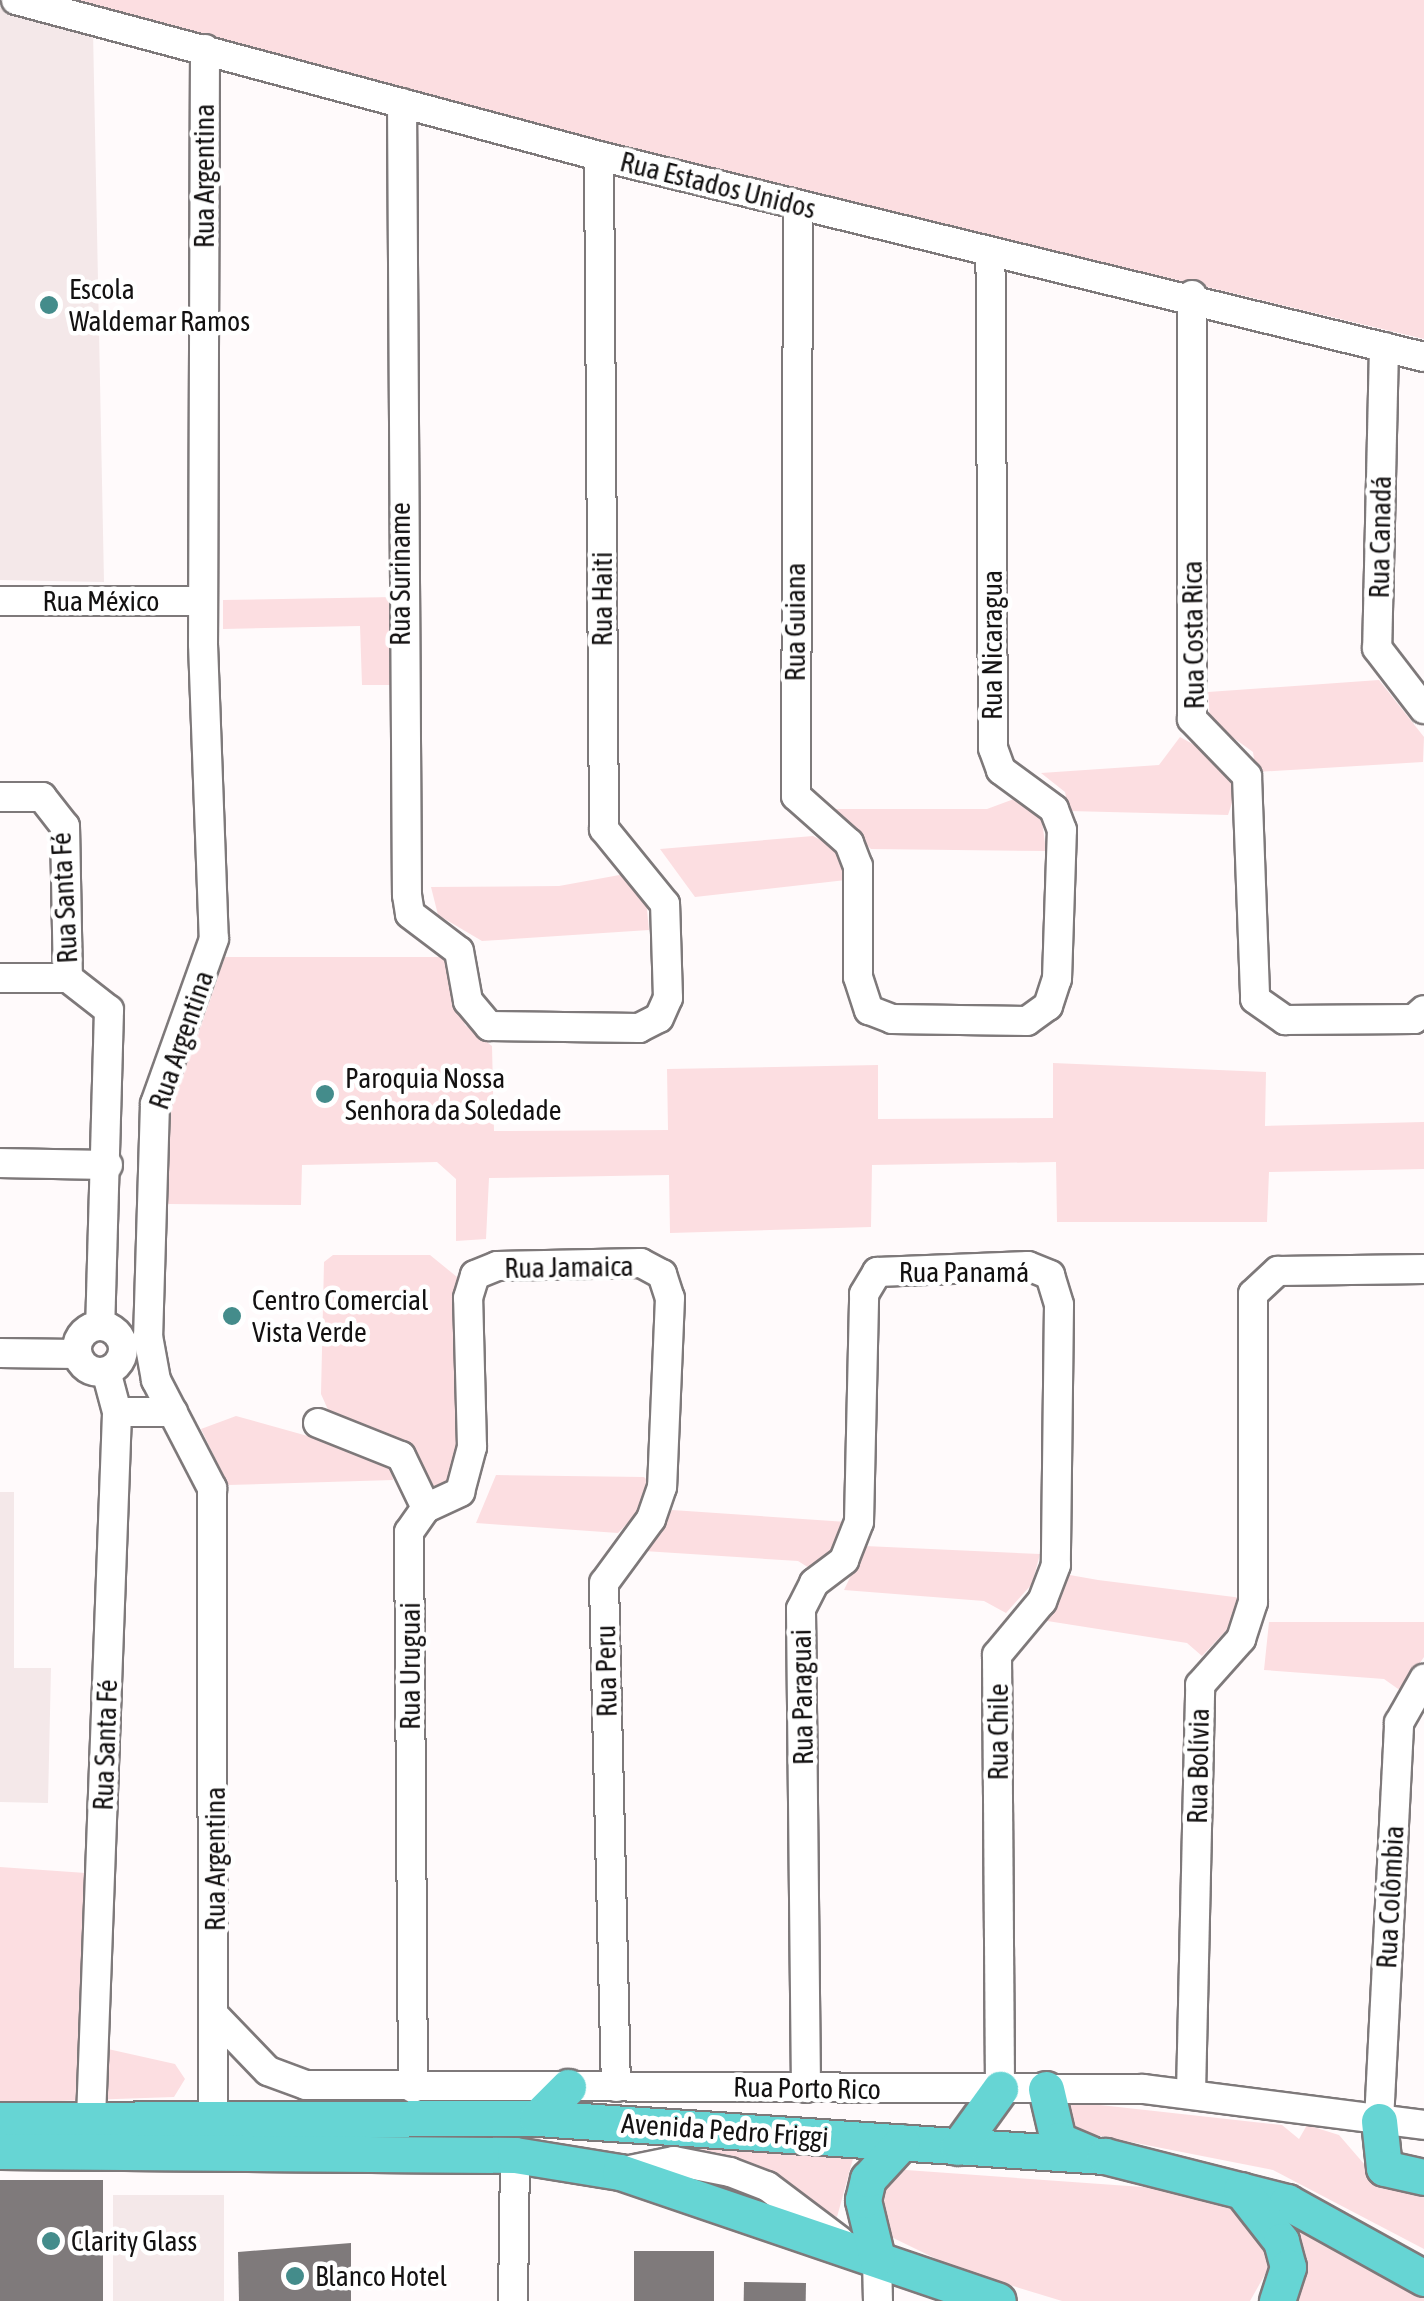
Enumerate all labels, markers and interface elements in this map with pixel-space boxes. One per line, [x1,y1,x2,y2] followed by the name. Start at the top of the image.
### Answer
[187,104,221,248] street label: Rua Argentina
[617,144,819,226] street label: Rua Estados Unidos
[69,272,250,338] place label: Escola Waldemar Ramos
[38,294,60,316] marker: Escola Waldemar Ramos
[1362,475,1398,599] street label: Rua Canadá
[383,502,417,646] street label: Rua Suriname
[585,552,619,646] street label: Rua Haiti
[1175,560,1211,710] street label: Rua Costa Rica
[778,563,812,681] street label: Rua Guiana
[975,570,1009,720] street label: Rua Nicaragua
[43,584,159,618] street label: Rua México
[44,832,84,964] street label: Rua Santa Fé
[142,966,220,1114] street label: Rua Argentina
[345,1061,561,1127] place label: Paroquia Nossa Senhora da Soledade
[314,1083,336,1105] marker: Paroquia Nossa Senhora da Soledade
[504,1249,634,1285] street label: Rua Jamaica
[899,1255,1029,1289] street label: Rua Panamá
[252,1283,428,1349] place label: Centro Comercial Vista Verde
[221,1305,243,1327] marker: Centro Comercial Vista Verde
[393,1602,427,1730] street label: Rua Uruguai
[588,1625,624,1717] street label: Rua Peru
[784,1629,820,1765] street label: Rua Paraguai
[86,1679,124,1811] street label: Rua Santa Fé
[981,1684,1015,1780] street label: Rua Chile
[1180,1708,1216,1824] street label: Rua Bolívia
[198,1787,232,1931] street label: Rua Argentina
[1369,1825,1411,1969] street label: Rua Colômbia
[733,2070,881,2106] street label: Rua Porto Rico
[620,2106,830,2154] street label: Avenida Pedro Friggi
[71,2224,197,2258] place label: Clarity Glass
[40,2230,62,2252] marker: Clarity Glass
[315,2259,447,2293] place label: Blanco Hotel
[284,2265,306,2287] marker: Blanco Hotel

